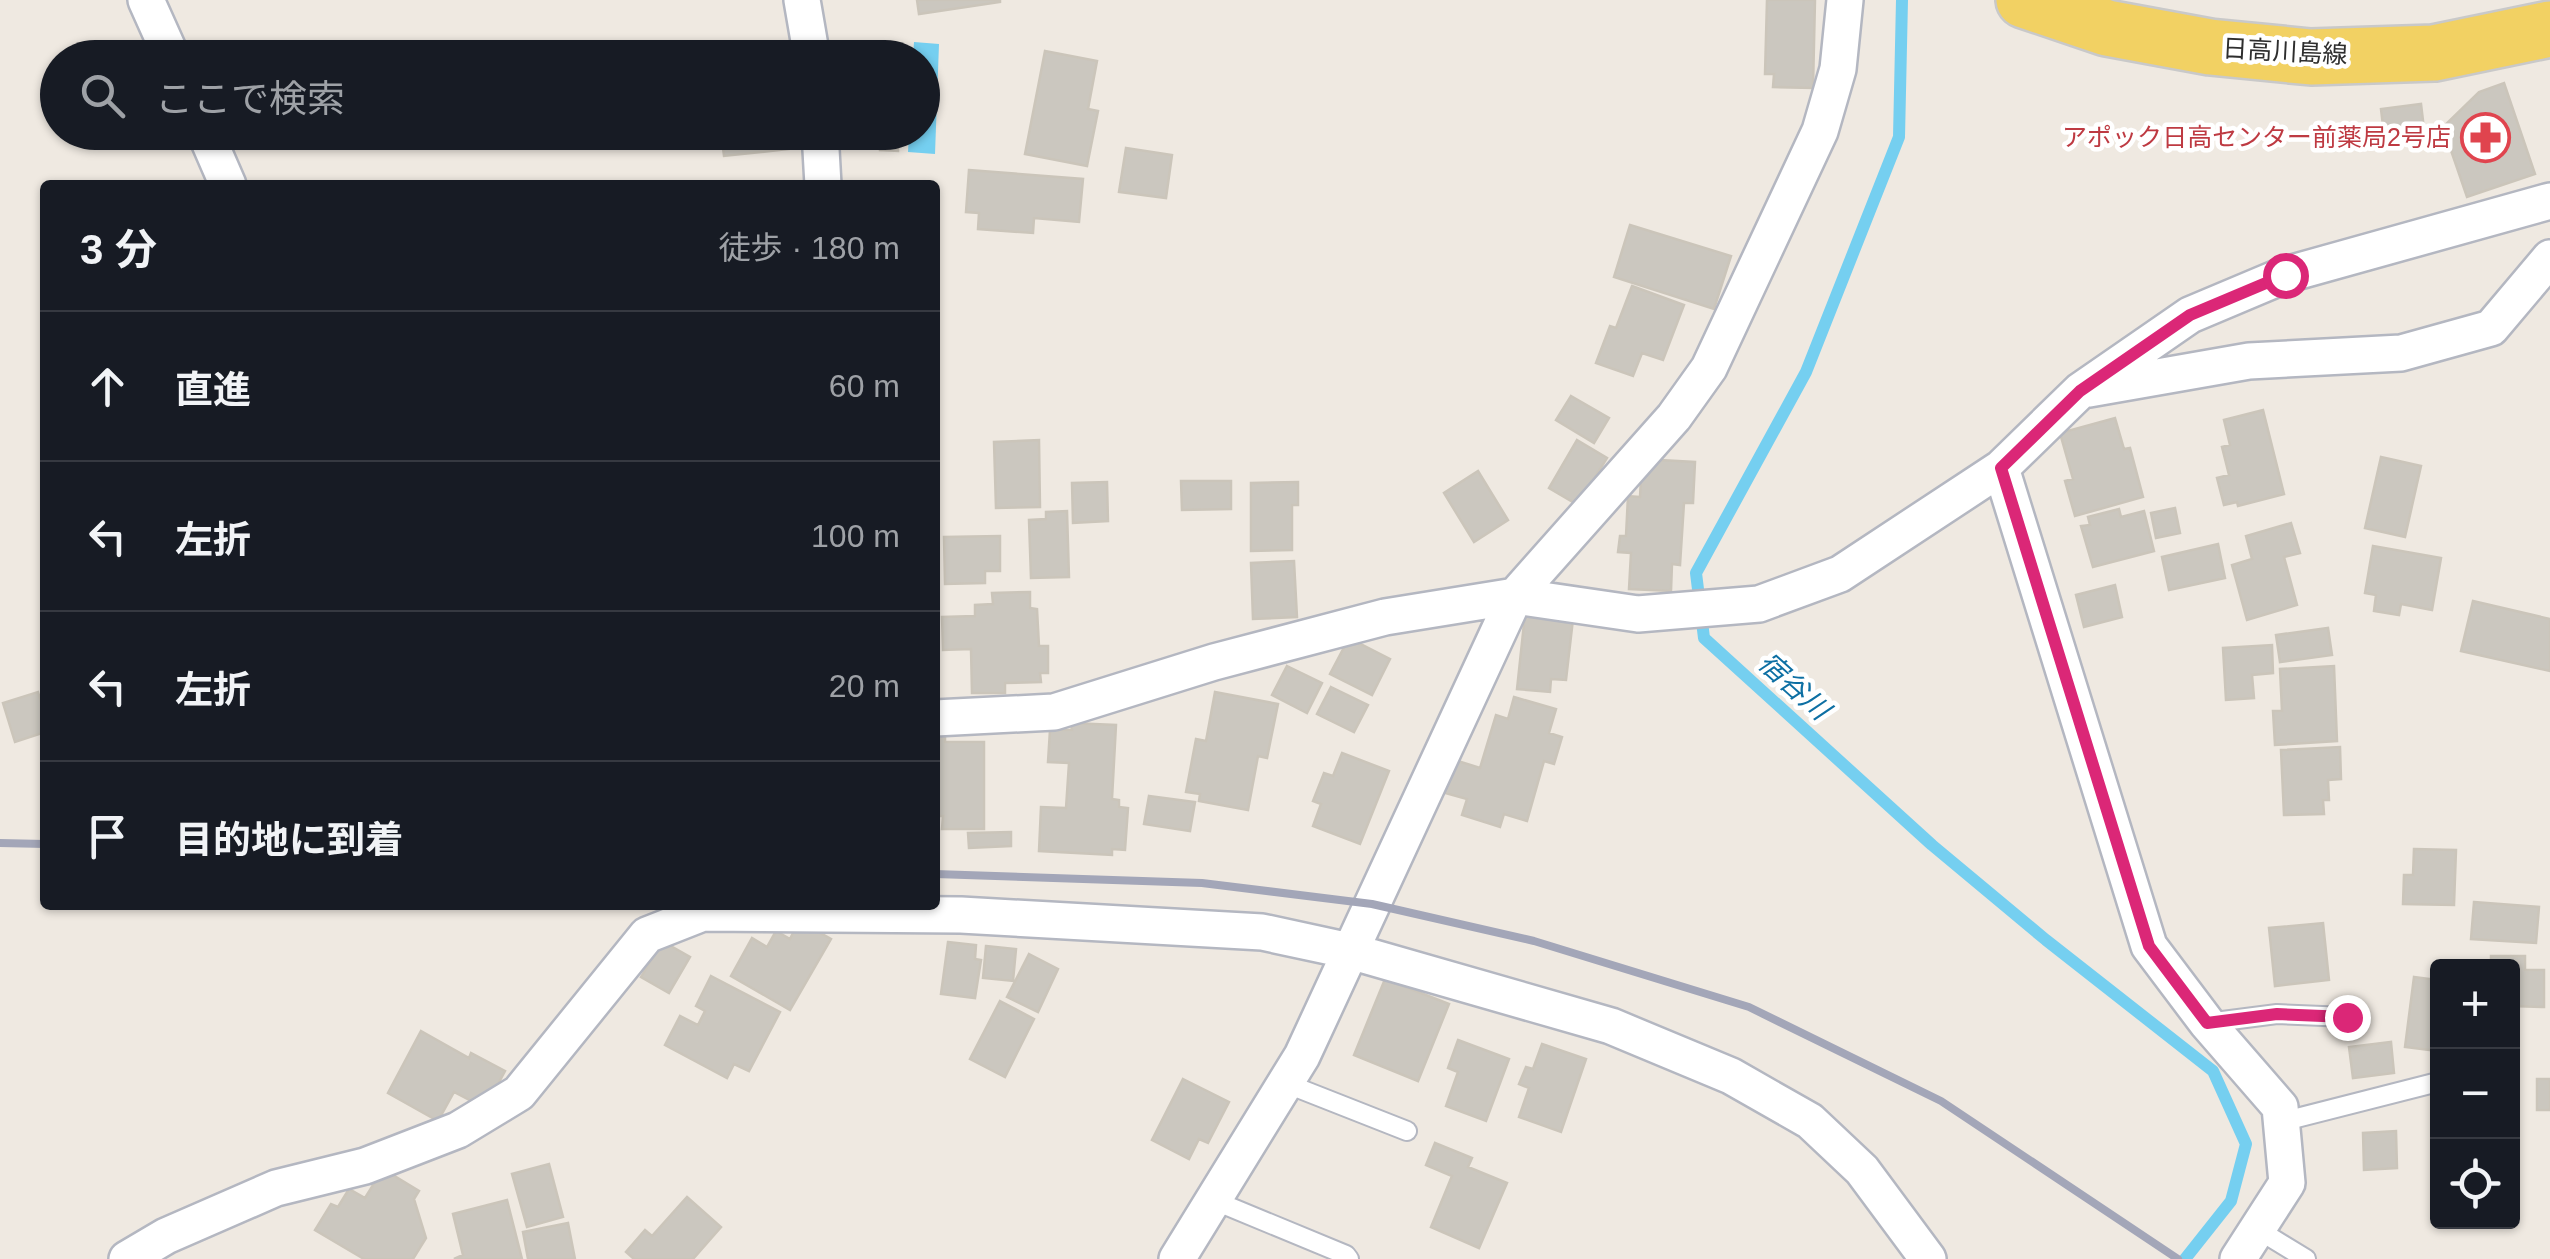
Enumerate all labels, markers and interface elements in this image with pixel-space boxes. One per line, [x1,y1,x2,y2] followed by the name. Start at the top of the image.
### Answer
[2222,34,2348,68] street label: 日高川島線
[40,40,940,150] search box
[75,68,130,123] icon: search
[155,78,345,120] text: ここで検索
[2460,111,2512,163] pharmacy icon: アポック日高センター前薬局2号店
[2062,123,2451,151] place label: アポック日高センター前薬局2号店
[80,226,157,273] text: 3 分
[719,230,900,266] text: 徒歩 · 180 m
[2263,253,2309,299] route start
[80,359,135,414] icon: ahead
[829,368,900,404] text: 60 m
[175,369,251,411] text: 直進
[80,509,135,564] icon: left
[811,518,900,554] text: 100 m
[175,519,251,561] text: 左折
[1752,646,1838,728] water label: 宿谷川
[80,659,135,714] icon: left
[829,668,900,704] text: 20 m
[175,669,251,711] text: 左折
[80,809,135,864] icon: arrive
[175,819,403,861] text: 目的地に到着
[2430,959,2520,1229] map controls
[2430,959,2520,1049] button: +
[2325,995,2371,1041] route end
[2430,1049,2520,1139] button: −
[2430,1139,2520,1229] button: locate

